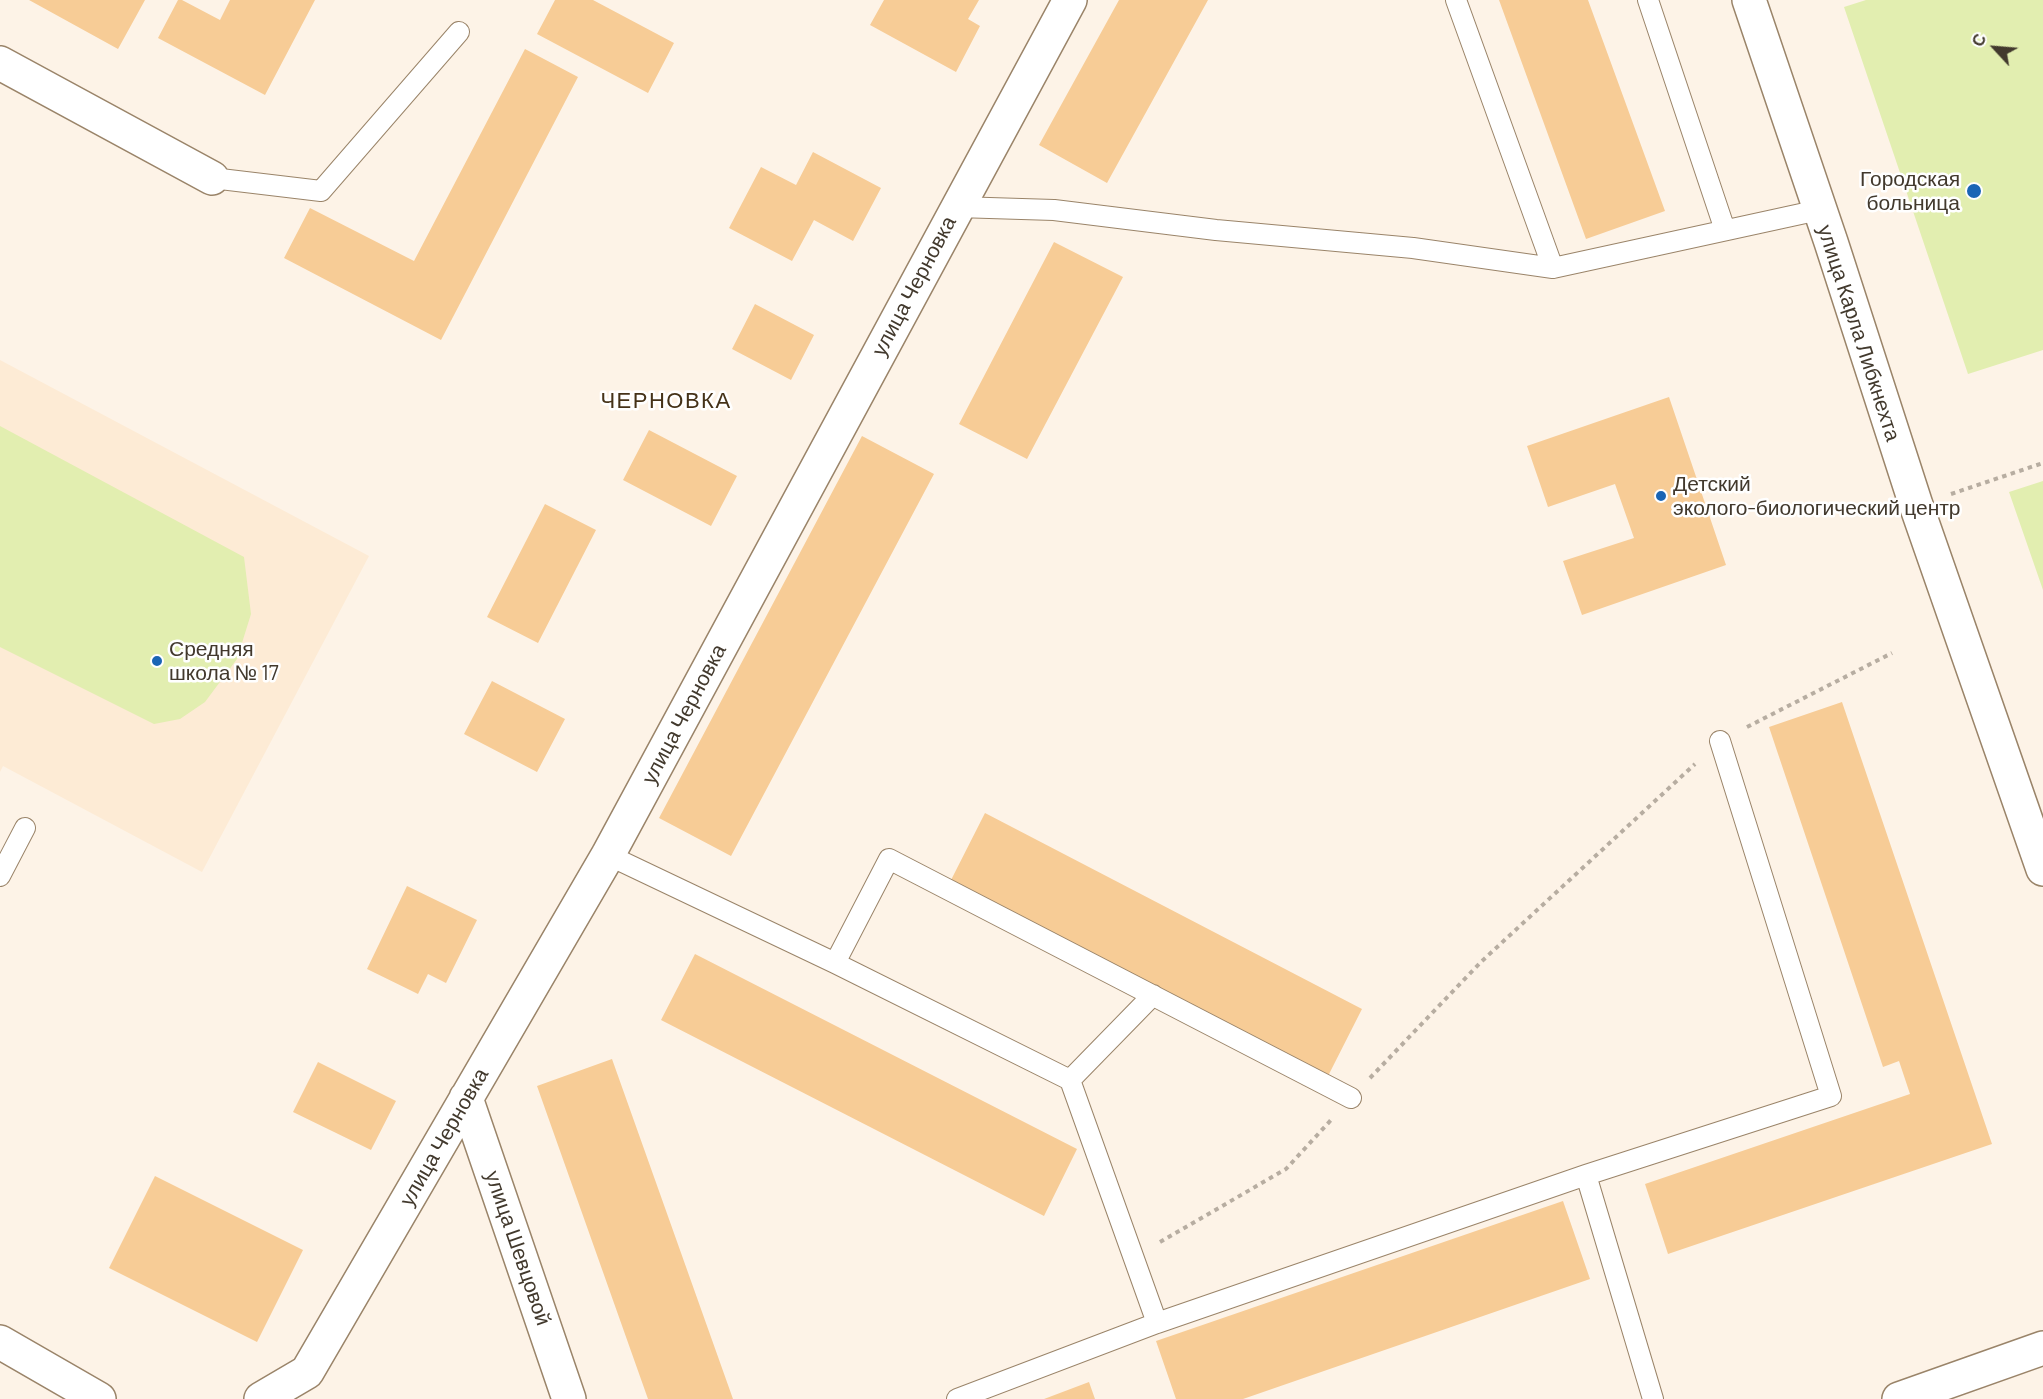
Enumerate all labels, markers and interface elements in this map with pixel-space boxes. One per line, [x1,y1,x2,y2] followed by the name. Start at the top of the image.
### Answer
[1965,18,2025,78] north arrow
[1967,31,1989,49] text: С
[1860,166,1960,216] place label: Городская больница
[1965,182,1983,200] marker: Городская больница
[866,212,962,360] street label: улица Черновка
[1812,222,1906,444] street label: улица Карла Либкнехта
[600,388,732,414] district label: ЧЕРНОВКА
[1673,471,1961,521] place label: Детский эколого-биологический центр
[1654,489,1668,503] marker: Детский эколого-биологический центр
[169,636,279,686] place label: Средняя школа № 17
[636,640,732,788] street label: улица Черновка
[150,654,164,668] marker: Средняя школа № 17
[394,1064,494,1210] street label: улица Черновка
[480,1167,556,1329] street label: улица Шевцовой

